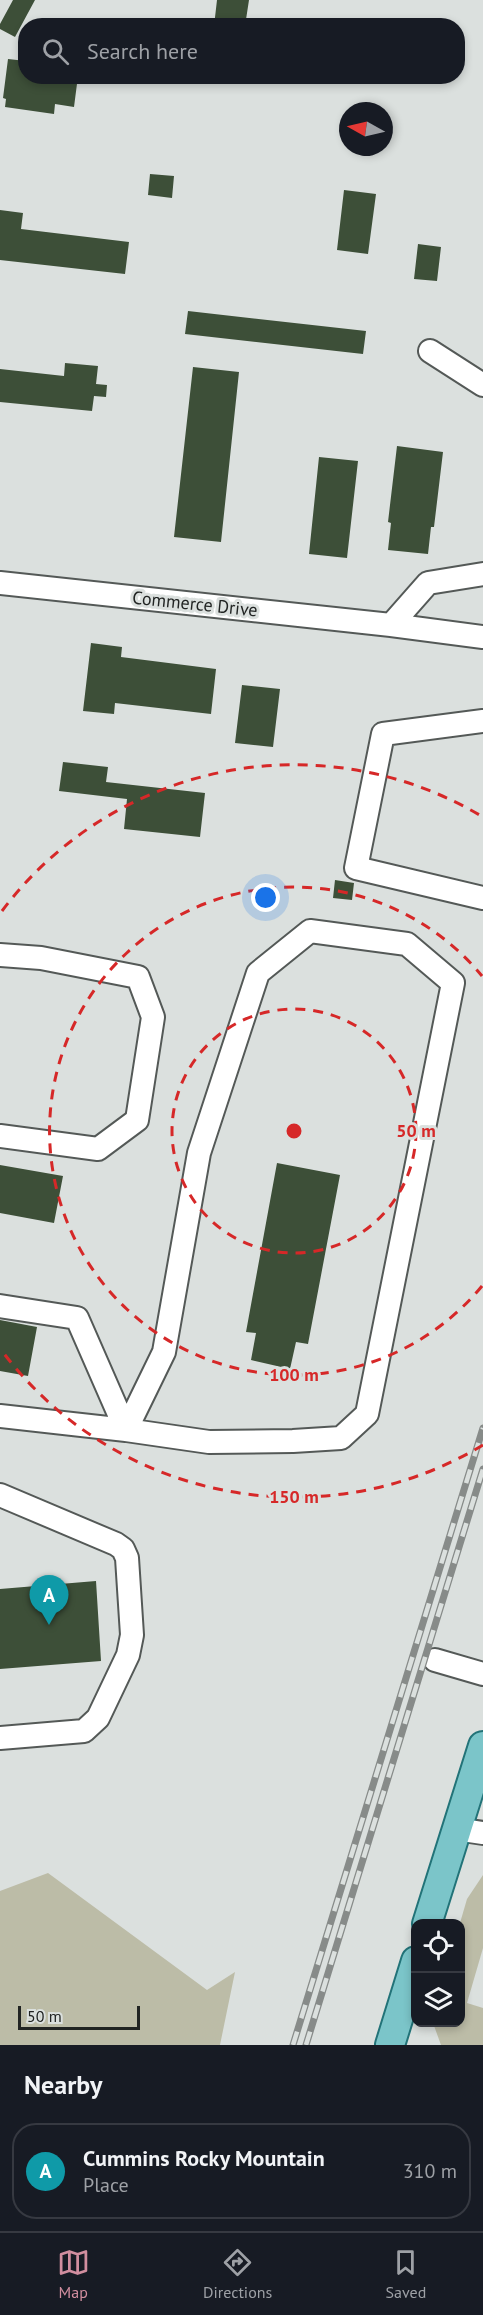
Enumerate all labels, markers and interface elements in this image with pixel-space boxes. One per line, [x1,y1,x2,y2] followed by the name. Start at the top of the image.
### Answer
[18,18,465,84] search box
[39,35,72,68] icon: search
[87,37,198,65] text: Search here
[339,102,393,156] north arrow
[131,585,259,622] street label: Commerce Drive
[251,883,280,912] your location
[396,1119,436,1142] text: 50 m
[284,1121,304,1141] centre of rings
[269,1363,319,1386] text: 100 m
[269,1485,319,1508] text: 150 m
[29,1576,68,1625] pin: A
[411,1919,465,2027] map controls
[411,1919,465,1973] button: locate
[411,1973,465,2027] button: layers
[18,2003,140,2030] scale bar
[27,2006,62,2026] text: 50 m
[24,2068,102,2101] text: Nearby
[83,2144,325,2172] text: Cummins Rocky Mountain
[39,2158,52,2184] text: A
[403,2158,457,2184] text: 310 m
[83,2172,129,2198] text: Place
[57,2246,90,2302] tab: Map
[203,2246,272,2302] tab: Directions
[386,2246,426,2302] tab: Saved

